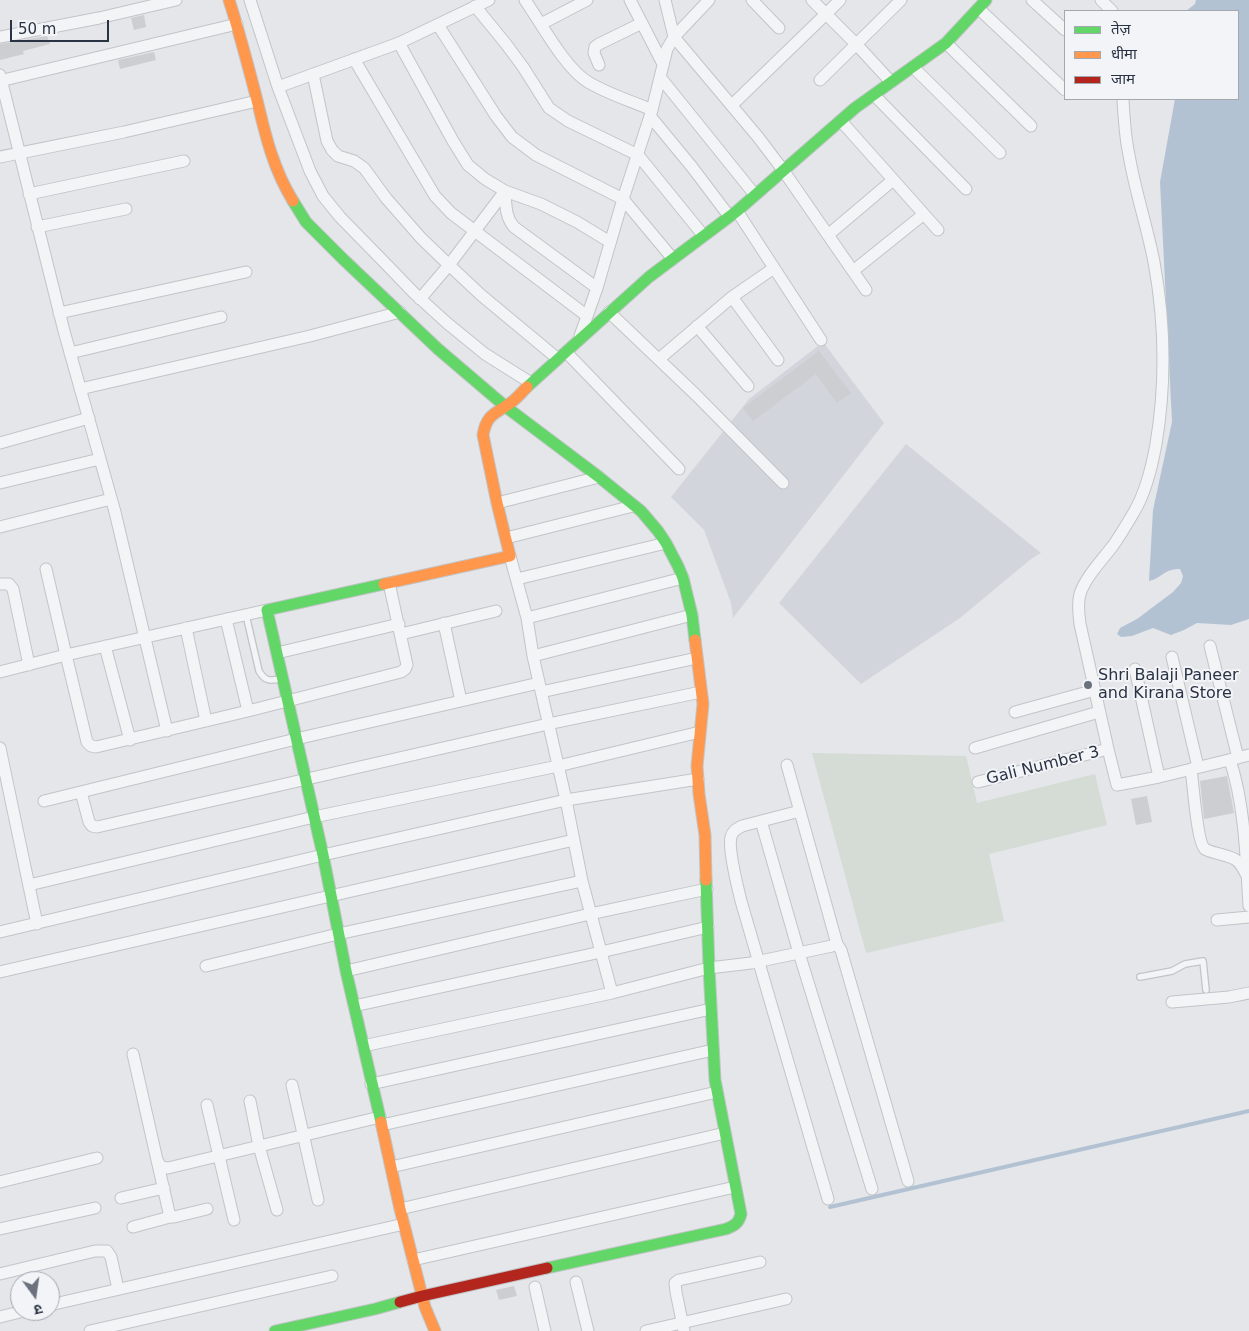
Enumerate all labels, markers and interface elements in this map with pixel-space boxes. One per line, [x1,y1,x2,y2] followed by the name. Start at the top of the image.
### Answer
[12,10,111,42] scale bar
[1064,10,1239,100] legend
[18,20,56,38] text: 50 m
[1111,20,1131,38] text: तेज़
[1111,45,1137,63] text: धीमा
[1111,70,1135,88] text: जाम
[1098,666,1239,704] place label: Shri Balaji Paneer and Kirana Store
[1082,679,1094,691] marker: Shri Balaji Paneer and Kirana Store
[985,743,1101,789] street label: Gali Number 3
[10,1271,60,1321] north arrow
[32,1301,44,1318] text: उ

